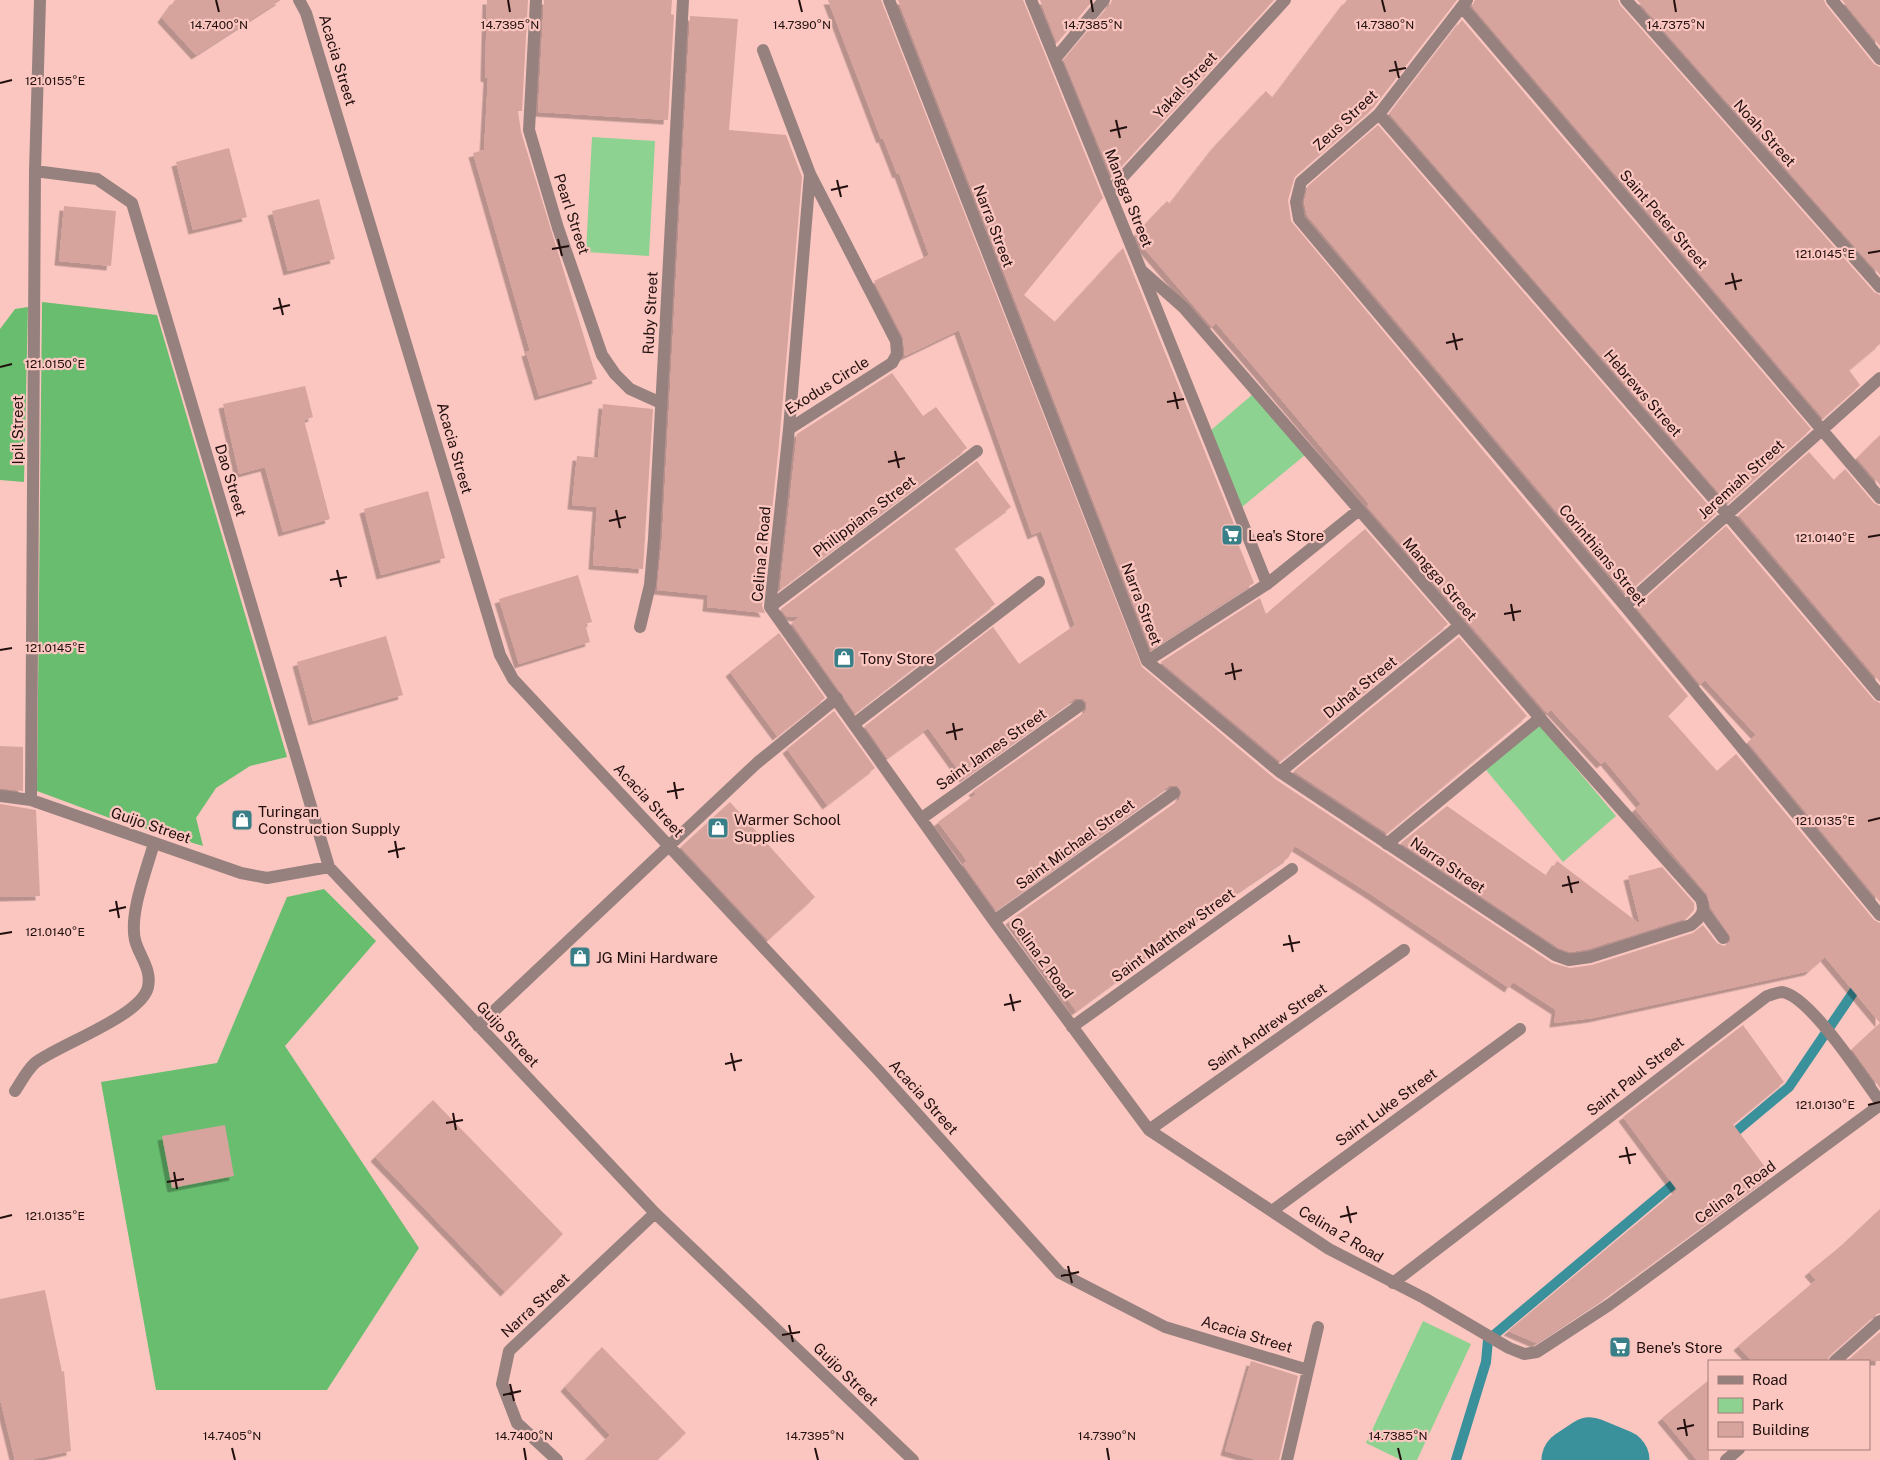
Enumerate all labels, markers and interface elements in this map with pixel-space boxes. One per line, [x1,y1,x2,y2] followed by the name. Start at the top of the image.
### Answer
[316,12,360,108] street label: Acacia Street
[190,18,248,32] text: 14.7400°N
[481,18,539,32] text: 14.7395°N
[773,18,831,32] text: 14.7390°N
[1063,18,1123,32] text: 14.7385°N
[1356,18,1414,32] text: 14.7380°N
[1647,18,1705,32] text: 14.7375°N
[1150,48,1220,122] street label: Yakal Street
[25,74,85,88] text: 121.0155°E
[1309,86,1381,154] street label: Zeus Street
[1731,96,1800,170] street label: Noah Street
[1102,147,1156,250] street label: Mangga Street
[1617,166,1712,272] street label: Saint Peter Street
[551,171,593,257] street label: Pearl Street
[971,182,1018,270] street label: Narra Street
[1795,247,1855,261] text: 121.0145°E
[639,271,661,355] street label: Ruby Street
[1601,346,1685,440] street label: Hebrews Street
[782,353,872,417] street label: Exodus Circle
[25,357,85,371] text: 121.0150°E
[9,395,26,465] street label: Ipil Street
[434,400,476,496] street label: Acacia Street
[1695,436,1788,522] street label: Jeremiah Street
[212,442,250,518] street label: Dao Street
[809,472,919,560] street label: Philippians Street
[1556,501,1650,609] street label: Corinthians Street
[748,506,774,602] street label: Celina 2 Road
[1220,523,1244,547] supermarket icon: Lea's Store
[1248,527,1324,544] place label: Lea's Store
[1795,531,1855,545] text: 121.0140°E
[1399,534,1481,624] street label: Mangga Street
[1119,560,1166,648] street label: Narra Street
[25,641,85,655] text: 121.0145°E
[832,646,856,670] shop icon: Tony Store
[860,650,934,667] place label: Tony Store
[1320,652,1400,722] street label: Duhat Street
[933,705,1049,793] street label: Saint James Street
[611,760,687,840] street label: Acacia Street
[1012,795,1138,893] street label: Saint Michael Street
[109,803,193,847] street label: Guijo Street
[258,803,400,837] place label: Turingan Construction Supply
[230,808,254,832] shop icon: Turingan Construction Supply
[734,811,841,845] place label: Warmer School Supplies
[1795,814,1855,828] text: 121.0135°E
[706,816,730,840] shop icon: Warmer School Supplies
[1407,834,1489,896] street label: Narra Street
[1108,884,1238,985] street label: Saint Matthew Street
[1007,914,1077,1002] street label: Celina 2 Road
[25,925,85,939] text: 121.0140°E
[568,945,592,969] shop icon: JG Mini Hardware
[596,949,718,966] place label: JG Mini Hardware
[1204,979,1330,1075] street label: Saint Andrew Street
[473,998,543,1070] street label: Guijo Street
[1583,1033,1687,1119] street label: Saint Paul Street
[886,1056,962,1138] street label: Acacia Street
[1332,1064,1440,1150] street label: Saint Luke Street
[1795,1098,1855,1112] text: 121.0130°E
[1691,1157,1779,1227] street label: Celina 2 Road
[1296,1202,1386,1266] street label: Celina 2 Road
[25,1209,85,1223] text: 121.0135°E
[497,1269,573,1341] street label: Narra Street
[1199,1312,1295,1356] street label: Acacia Street
[1608,1335,1632,1359] supermarket icon: Bene's Store
[810,1339,882,1409] street label: Guijo Street
[1636,1339,1723,1356] place label: Bene's Store
[1708,1360,1870,1450] legend
[1752,1371,1788,1388] text: Road
[1752,1396,1784,1413] text: Park
[1752,1421,1810,1438] text: Building
[203,1429,261,1443] text: 14.7405°N
[495,1429,553,1443] text: 14.7400°N
[786,1429,844,1443] text: 14.7395°N
[1078,1429,1136,1443] text: 14.7390°N
[1368,1429,1428,1443] text: 14.7385°N

